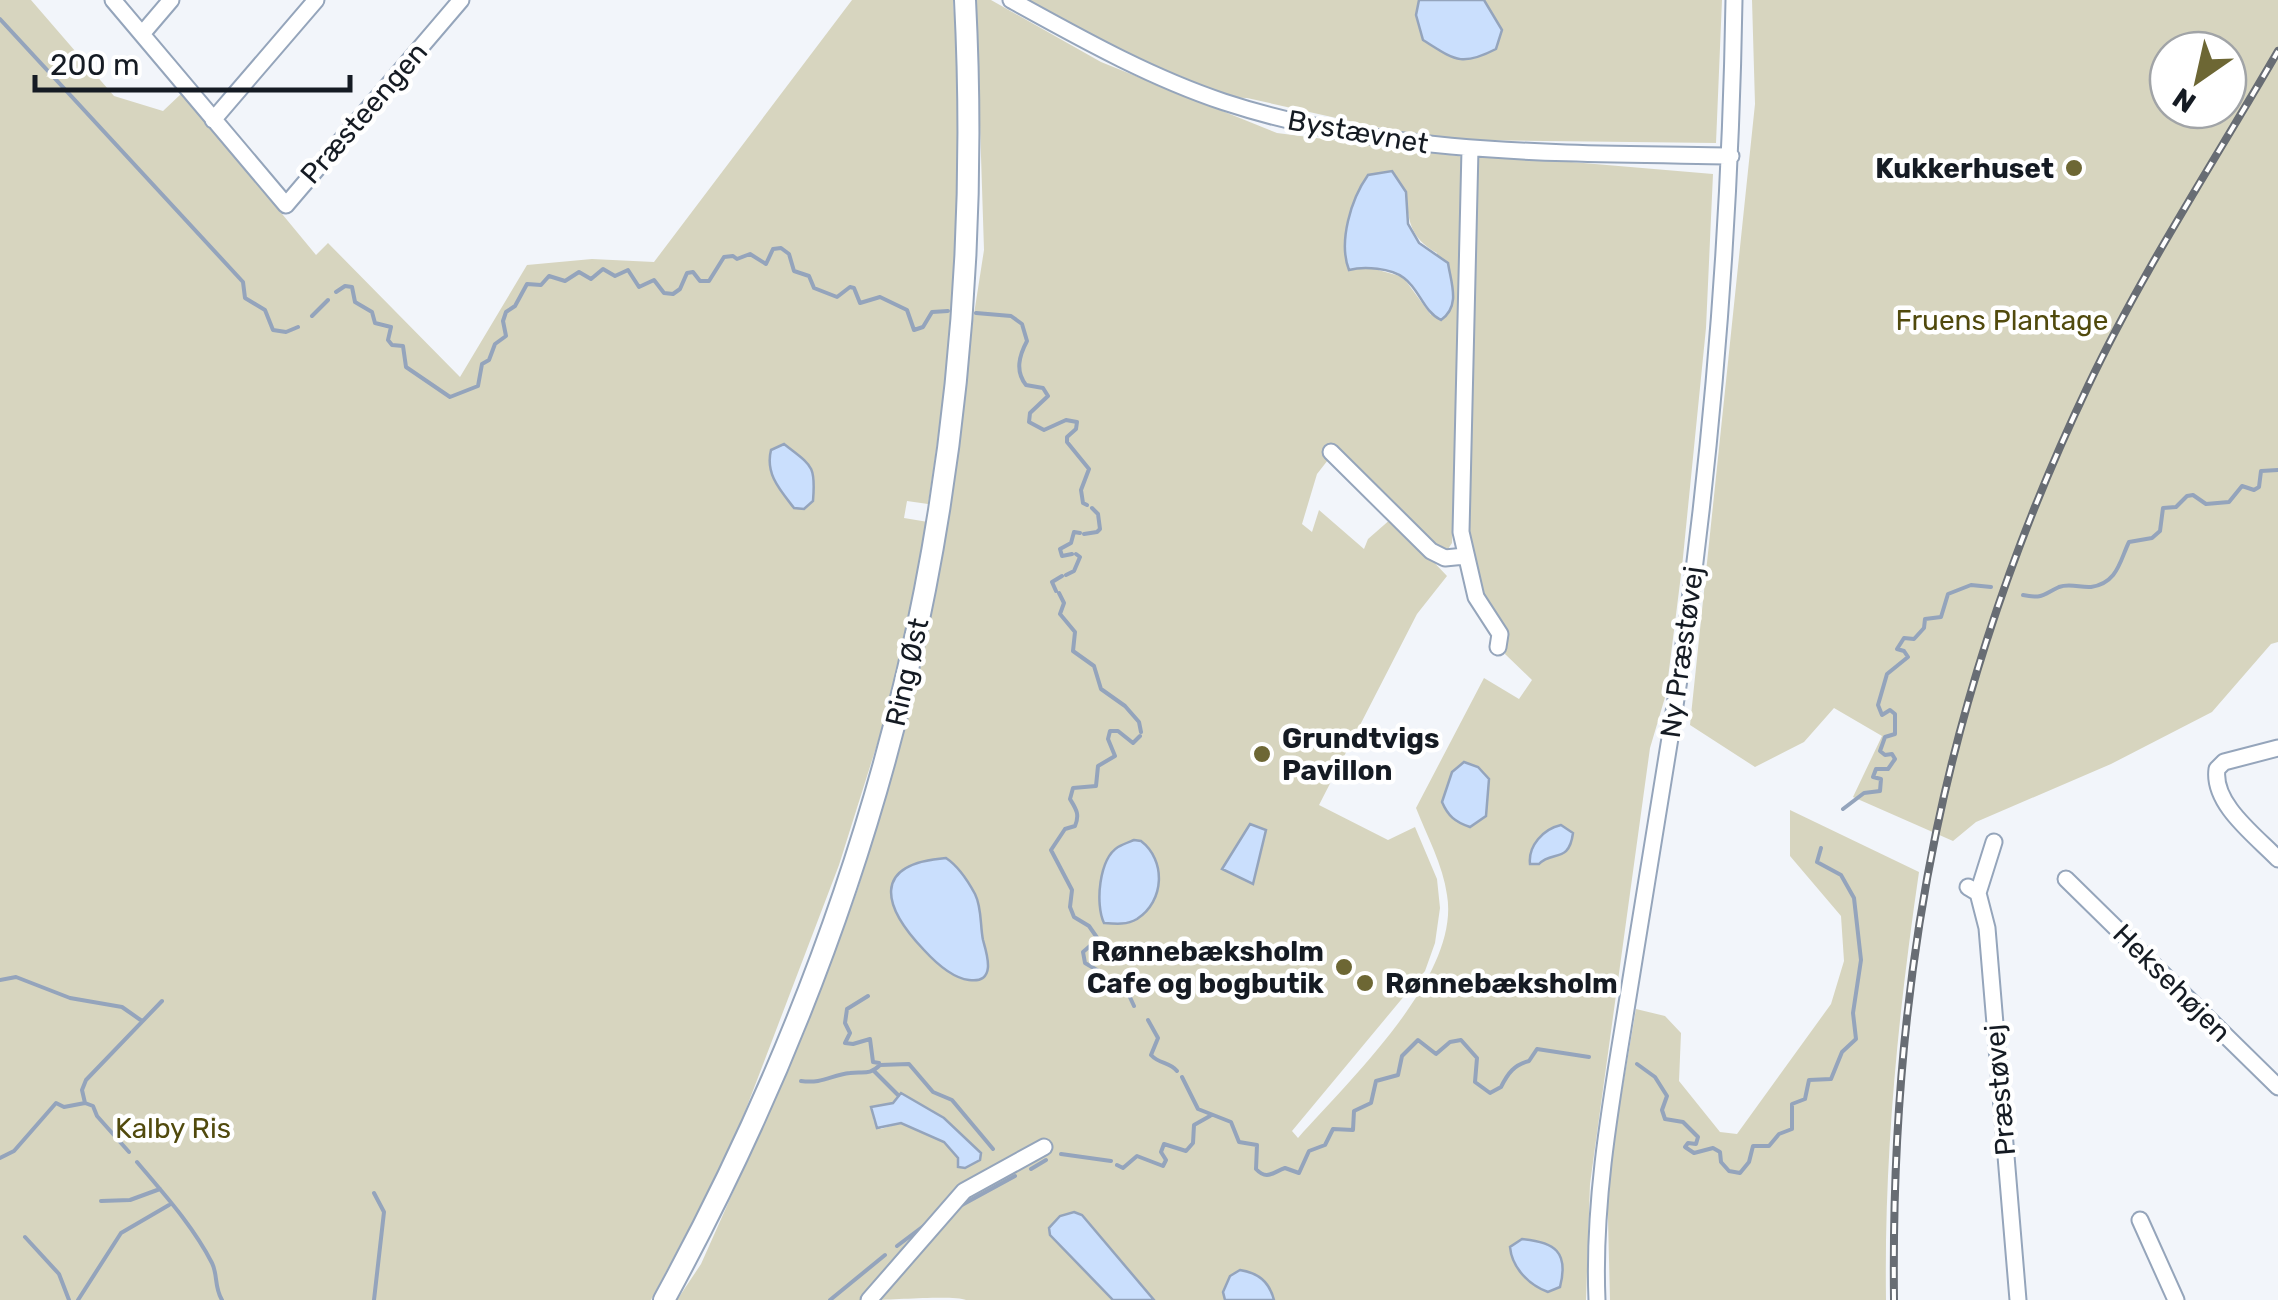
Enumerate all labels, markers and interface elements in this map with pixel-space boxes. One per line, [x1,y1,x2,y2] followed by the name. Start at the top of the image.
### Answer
[35,30,350,92] scale bar
[2148,30,2248,130] north arrow
[294,36,434,190] street label: Præsteengen
[50,47,140,83] text: 200 m
[2167,81,2202,120] text: N
[1285,103,1431,161] street label: Bystævnet
[1875,152,2054,185] place label: Kukkerhuset
[2063,157,2085,179] marker: Kukkerhuset
[1895,304,2109,337] park label: Fruens Plantage
[1654,564,1710,740] street label: Ny Præstøvej
[879,615,935,729] street label: Ring Øst
[1282,722,1439,787] place label: Grundtvigs Pavillon
[1251,743,1273,765] marker: Grundtvigs Pavillon
[2106,917,2238,1049] street label: Heksehøjen
[1087,935,1325,1000] place label: Rønnebæksholm Cafe og bogbutik
[1333,956,1355,978] marker: Rønnebæksholm Cafe og bogbutik
[1385,967,1618,1000] place label: Rønnebæksholm
[1354,972,1376,994] marker: Rønnebæksholm
[1978,1023,2022,1157] street label: Præstøvej
[115,1112,231,1145] park label: Kalby Ris

